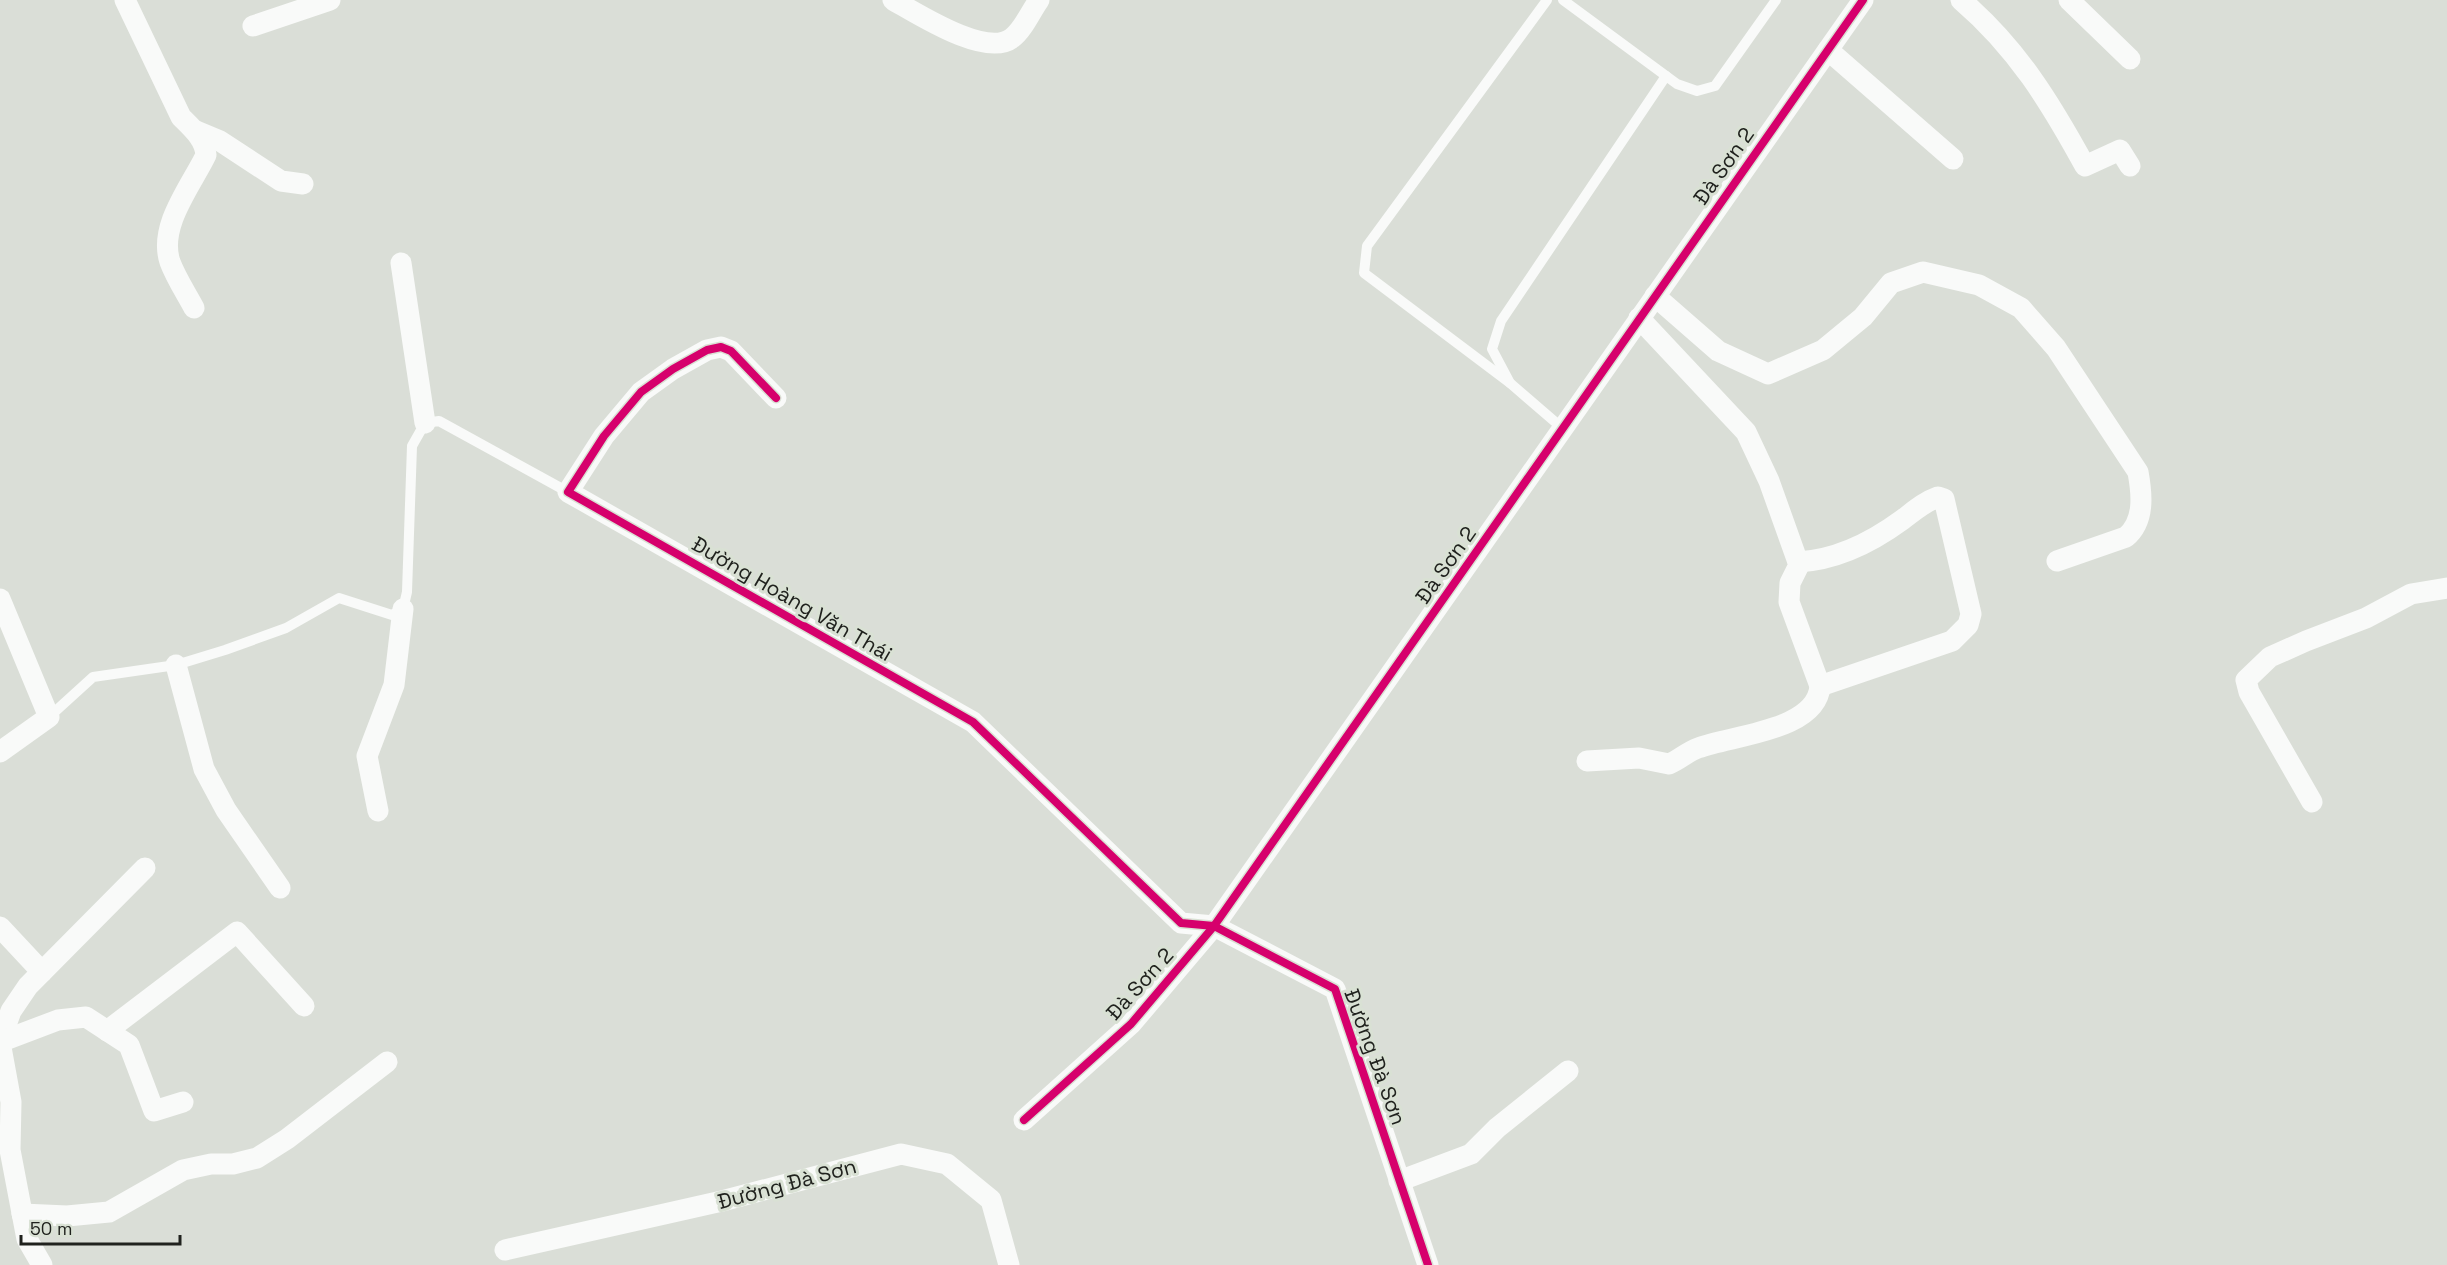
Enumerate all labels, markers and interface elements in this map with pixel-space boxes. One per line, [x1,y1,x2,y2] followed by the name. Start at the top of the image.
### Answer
[1687,122,1760,210] street label: Đà Sơn 2
[1409,521,1482,609] street label: Đà Sơn 2
[687,530,897,667] street label: Đường Hoàng Văn Thái
[1100,942,1179,1026] street label: Đà Sơn 2
[1338,985,1413,1128] street label: Đường Đà Sơn
[714,1152,859,1215] street label: Đường Đà Sơn
[21,1208,180,1246] scale bar
[30,1217,72,1240] text: 50 m

